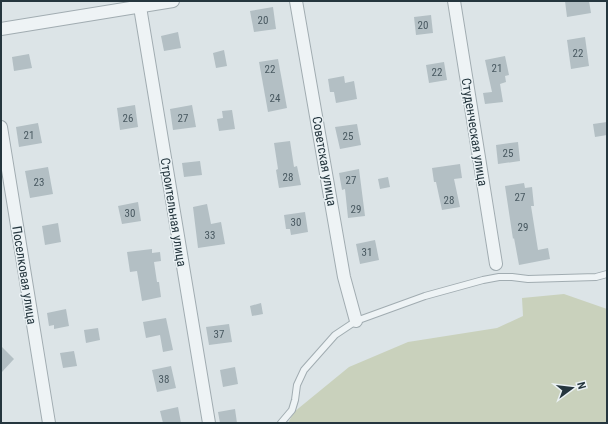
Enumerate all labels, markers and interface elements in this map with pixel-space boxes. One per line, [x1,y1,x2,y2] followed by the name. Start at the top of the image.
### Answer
[258,14,268,27] house number: 20
[418,19,428,32] house number: 20
[573,47,583,60] house number: 22
[492,62,502,75] house number: 21
[265,63,275,76] house number: 22
[432,66,442,79] house number: 22
[459,77,490,187] street label: Студенческая улица
[270,92,281,105] house number: 24
[123,112,133,125] house number: 26
[178,112,188,125] house number: 27
[309,115,340,207] street label: Советская улица
[24,129,34,142] house number: 21
[343,130,353,143] house number: 25
[503,147,513,160] house number: 25
[157,157,190,268] street label: Строительная улица
[283,171,293,184] house number: 28
[346,174,356,187] house number: 27
[34,176,44,189] house number: 23
[515,191,525,204] house number: 27
[444,194,454,207] house number: 28
[351,203,361,216] house number: 29
[125,207,135,220] house number: 30
[291,216,301,229] house number: 30
[518,221,528,234] house number: 29
[9,225,40,325] street label: Поселковая улица
[205,229,215,242] house number: 33
[362,246,372,259] house number: 31
[214,328,224,341] house number: 37
[552,368,592,408] north arrow
[159,373,169,386] house number: 38
[574,381,588,391] text: N

